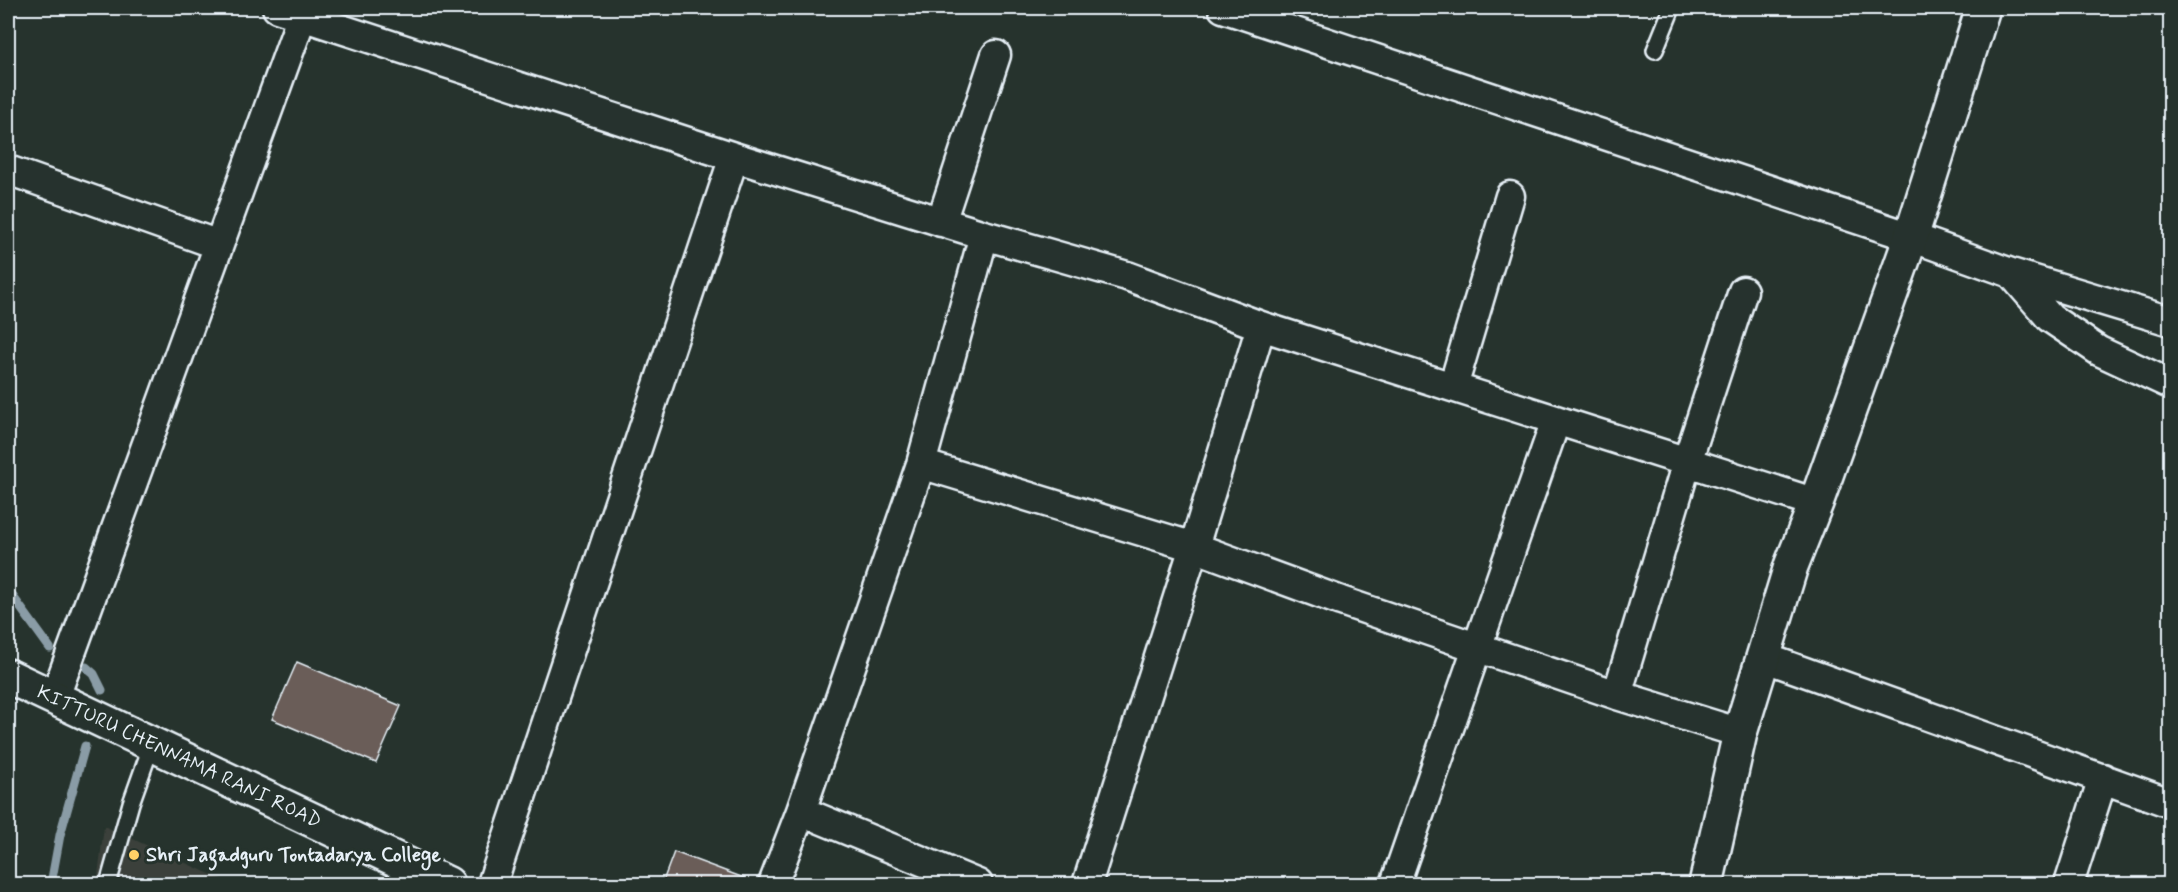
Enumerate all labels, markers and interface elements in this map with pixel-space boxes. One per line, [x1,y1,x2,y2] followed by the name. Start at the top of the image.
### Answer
[32,679,326,835] street label: KITTURU CHENNAMA RANI ROAD
[146,842,441,871] place label: Shri Jagadguru Tontadarya College
[127,848,141,862] marker: Shri Jagadguru Tontadarya College

